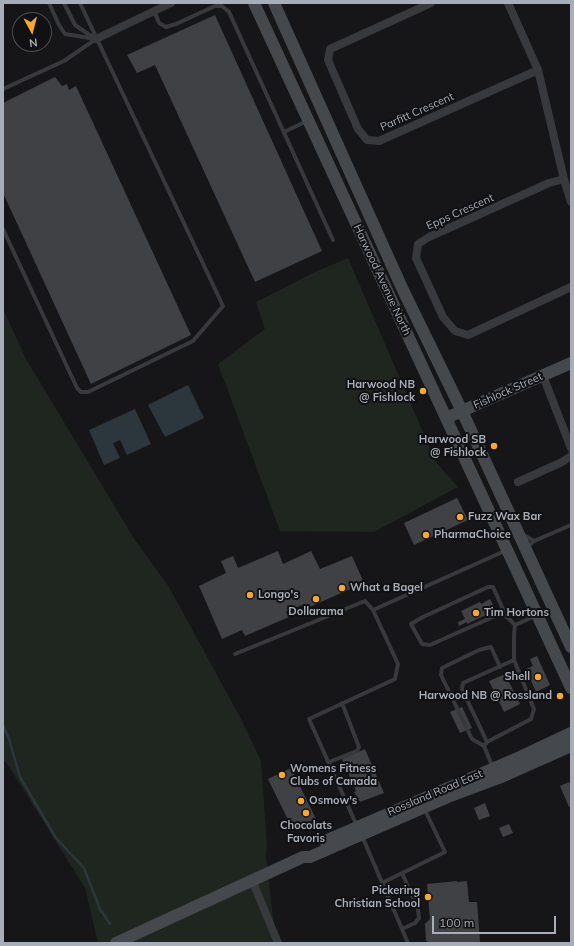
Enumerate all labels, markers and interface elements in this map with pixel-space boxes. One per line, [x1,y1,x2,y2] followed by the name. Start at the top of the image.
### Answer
[12,12,52,52] north arrow
[28,35,38,50] text: N
[378,90,456,134] street label: Parfitt Crescent
[424,191,496,233] street label: Epps Crescent
[350,222,414,338] street label: Harwood Avenue North
[472,370,544,412] street label: Fishlock Street
[347,378,415,404] place label: Harwood NB @ Fishlock
[418,386,428,396] marker: Harwood NB @ Fishlock
[419,433,486,459] place label: Harwood SB @ Fishlock
[489,441,499,451] marker: Harwood SB @ Fishlock
[468,510,542,524] place label: Fuzz Wax Bar
[455,512,465,522] marker: Fuzz Wax Bar
[434,528,511,542] place label: PharmaChoice
[421,530,431,540] marker: PharmaChoice
[350,581,423,595] place label: What a Bagel
[337,583,347,593] marker: What a Bagel
[258,588,299,602] place label: Longo's
[245,590,255,600] marker: Longo's
[311,594,321,604] marker: Dollarama
[288,605,344,619] place label: Dollarama
[484,606,549,620] place label: Tim Hortons
[471,608,481,618] marker: Tim Hortons
[505,670,530,684] place label: Shell
[533,672,543,682] marker: Shell
[419,689,552,703] place label: Harwood NB @ Rossland
[555,691,565,701] marker: Harwood NB @ Rossland
[290,762,377,788] place label: Womens Fitness Clubs of Canada
[386,767,484,819] street label: Rossland Road East
[277,770,287,780] marker: Womens Fitness Clubs of Canada
[309,794,357,808] place label: Osmow's
[296,796,306,806] marker: Osmow's
[301,808,311,818] marker: Chocolats Favoris
[280,819,332,845] place label: Chocolats Favoris
[335,884,420,910] place label: Pickering Christian School
[423,892,433,902] marker: Pickering Christian School
[434,908,558,934] scale bar
[439,915,474,930] text: 100 m

